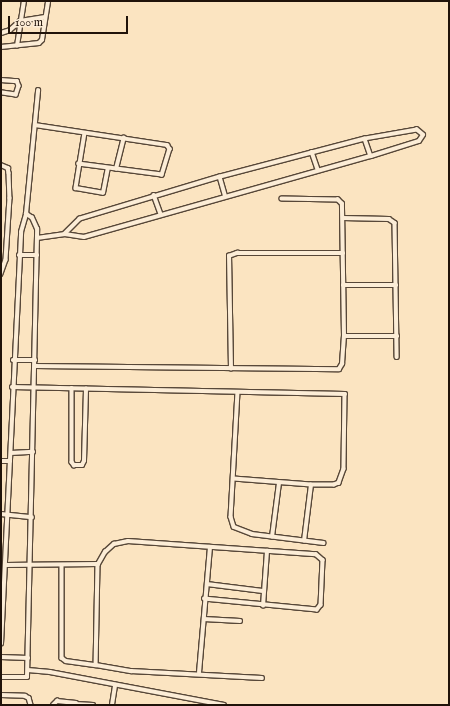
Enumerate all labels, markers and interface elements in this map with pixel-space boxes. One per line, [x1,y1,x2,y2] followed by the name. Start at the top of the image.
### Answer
[10,8,130,34] scale bar
[15,15,43,30] text: 100 m

